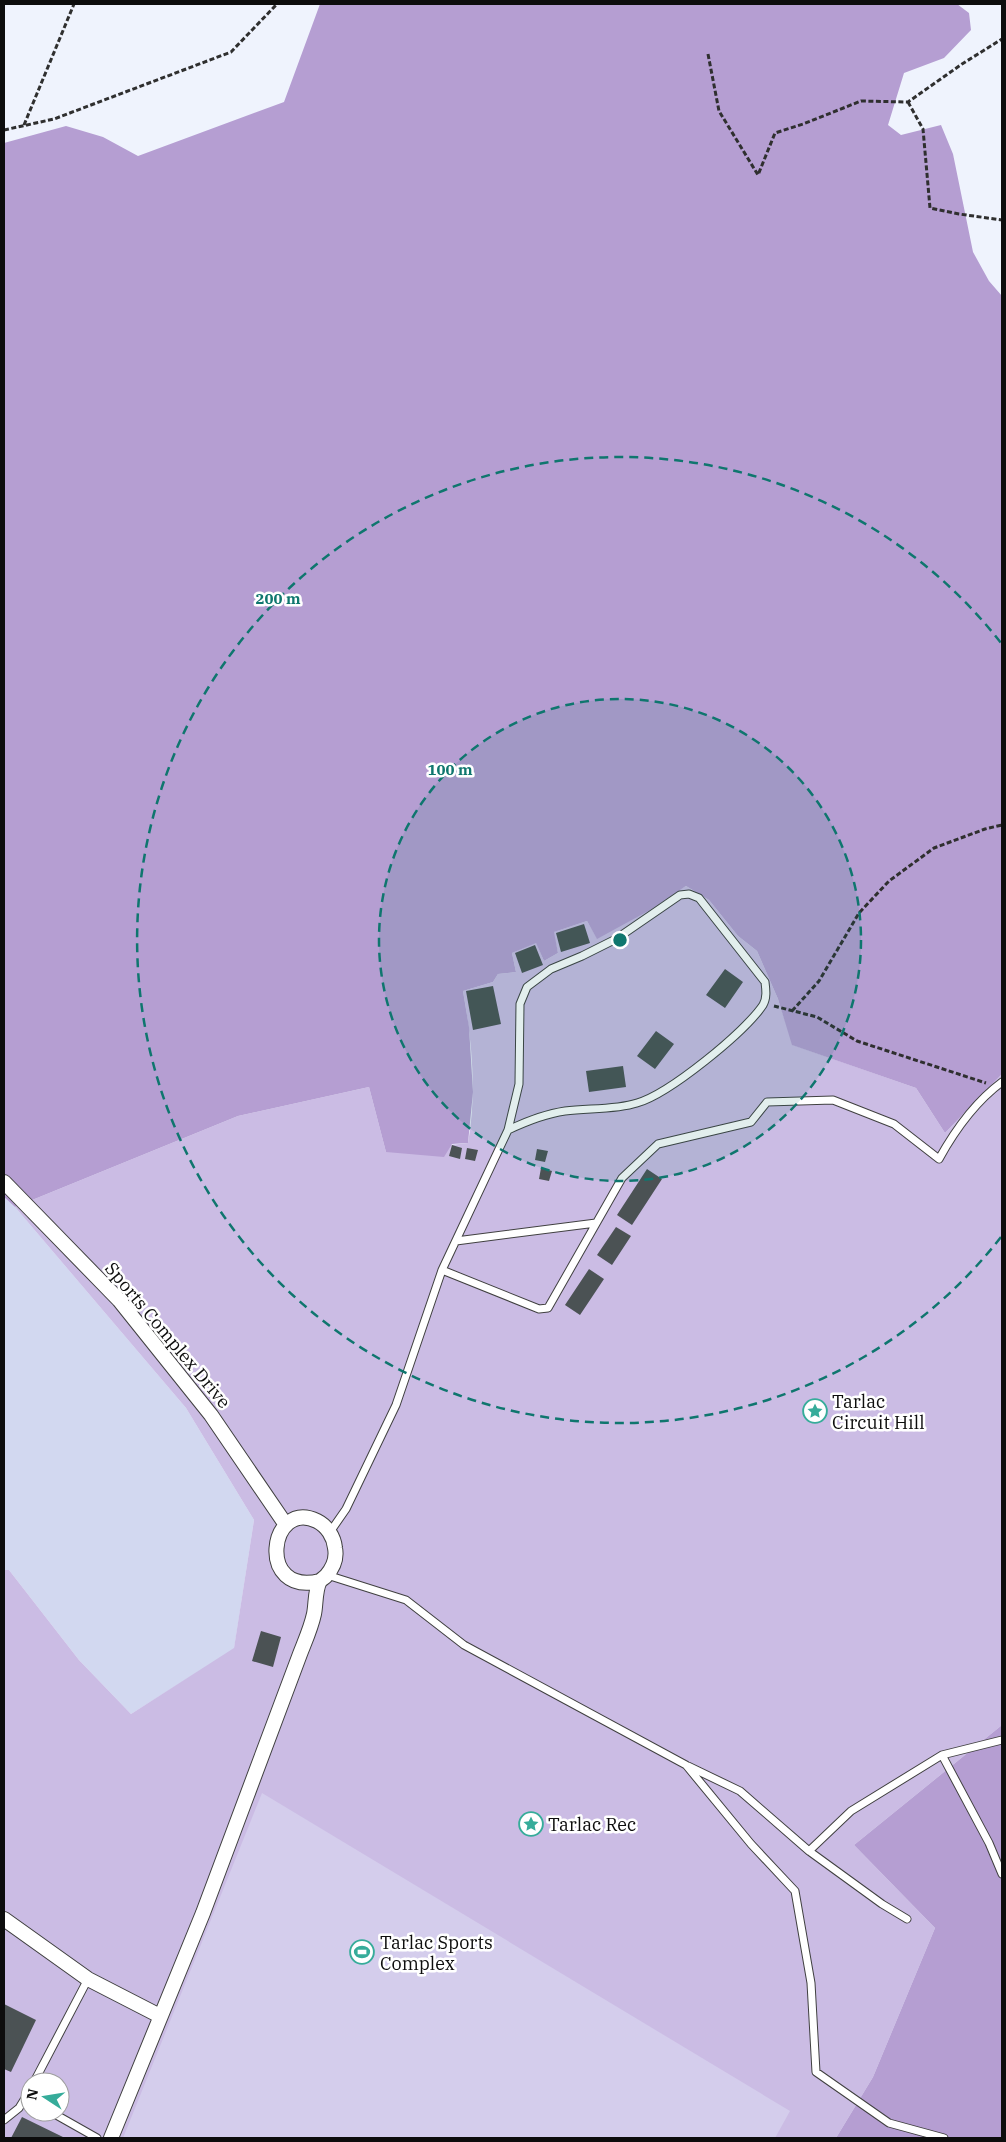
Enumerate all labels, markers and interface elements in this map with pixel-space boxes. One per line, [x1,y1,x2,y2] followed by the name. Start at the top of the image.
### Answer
[255,589,301,608] text: 200 m
[427,760,473,779] text: 100 m
[611,931,629,949] centre of rings
[100,1257,236,1413] street label: Sports Complex Drive
[832,1390,925,1434] place label: Tarlac Circuit Hill
[802,1398,828,1424] place icon: Tarlac Circuit Hill
[518,1811,544,1837] place icon: Tarlac Rec
[548,1813,636,1836] place label: Tarlac Rec
[380,1931,493,1975] place label: Tarlac Sports Complex
[349,1939,375,1965] sports icon: Tarlac Sports Complex
[20,2072,70,2122] north arrow
[22,2087,42,2102] text: N

